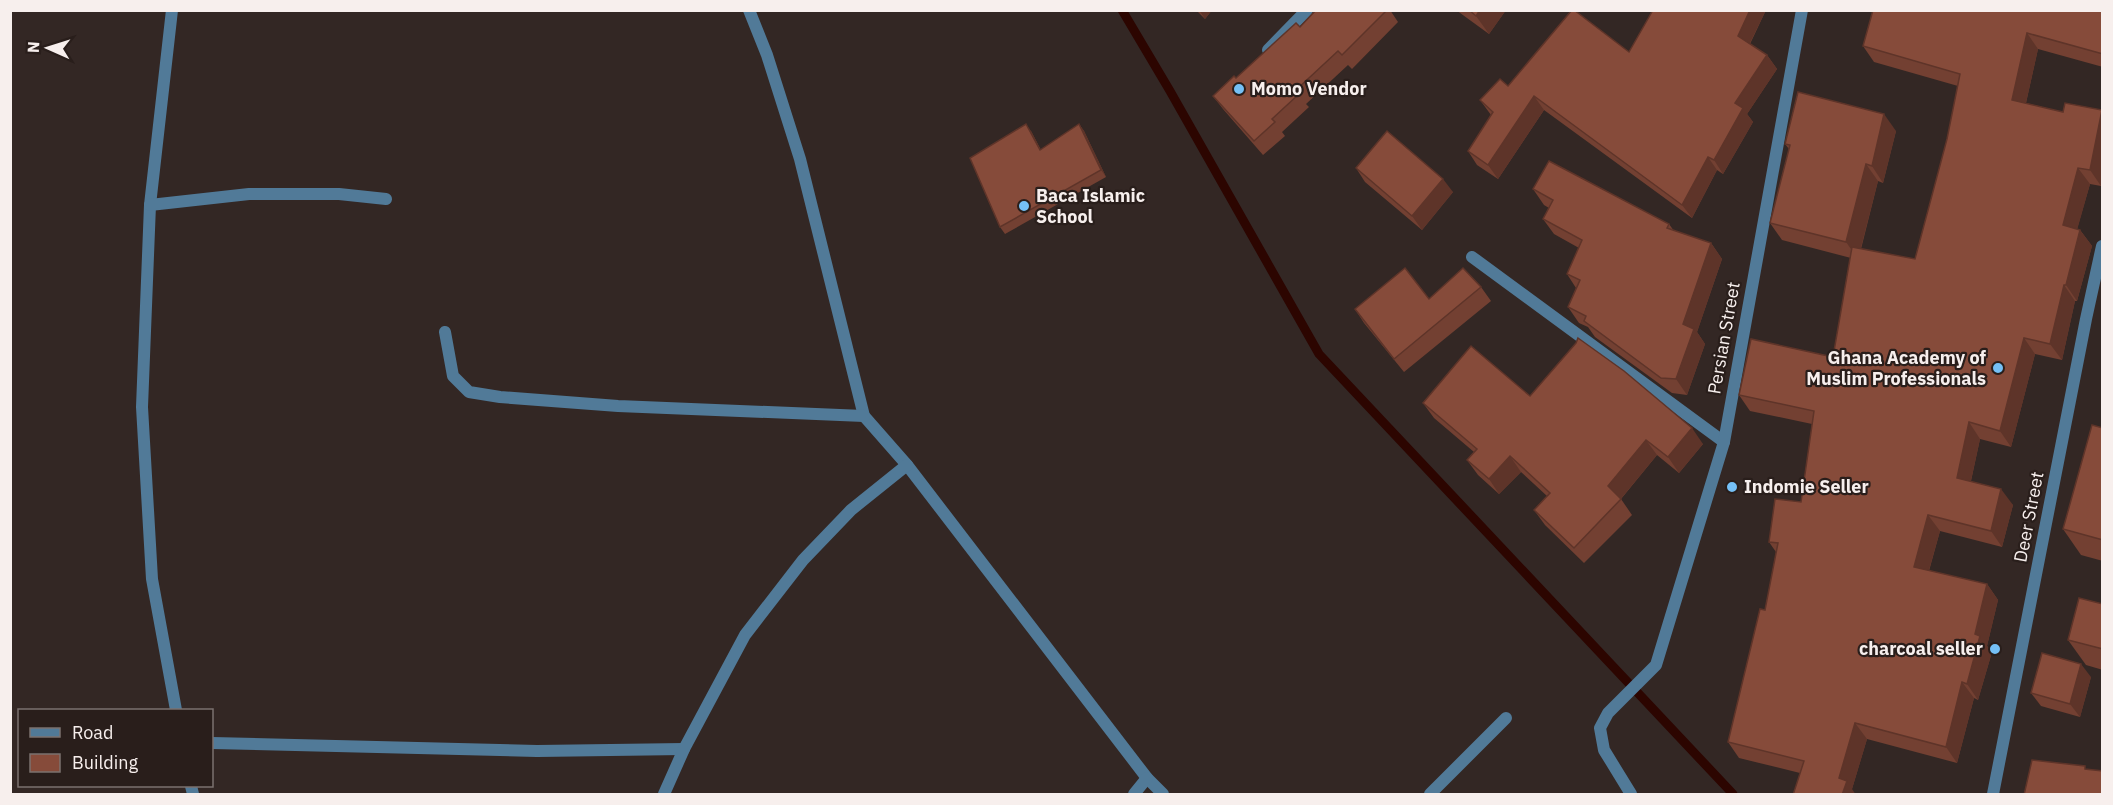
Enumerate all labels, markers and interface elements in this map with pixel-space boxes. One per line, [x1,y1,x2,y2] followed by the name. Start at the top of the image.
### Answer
[18,18,78,78] north arrow
[23,41,43,54] text: N
[1251,77,1367,100] place label: Momo Vendor
[1232,82,1246,96] marker: Momo Vendor
[1036,184,1145,228] place label: Baca Islamic School
[1017,199,1031,213] marker: Baca Islamic School
[1702,280,1745,396] street label: Persian Street
[1806,346,1986,390] place label: Ghana Academy of Muslim Professionals
[1991,361,2005,375] marker: Ghana Academy of Muslim Professionals
[2008,470,2049,564] street label: Deer Street
[1744,475,1869,498] place label: Indomie Seller
[1725,480,1739,494] marker: Indomie Seller
[1859,637,1983,660] place label: charcoal seller
[1988,642,2002,656] marker: charcoal seller
[18,709,213,787] legend
[72,721,113,744] text: Road
[72,751,139,774] text: Building

